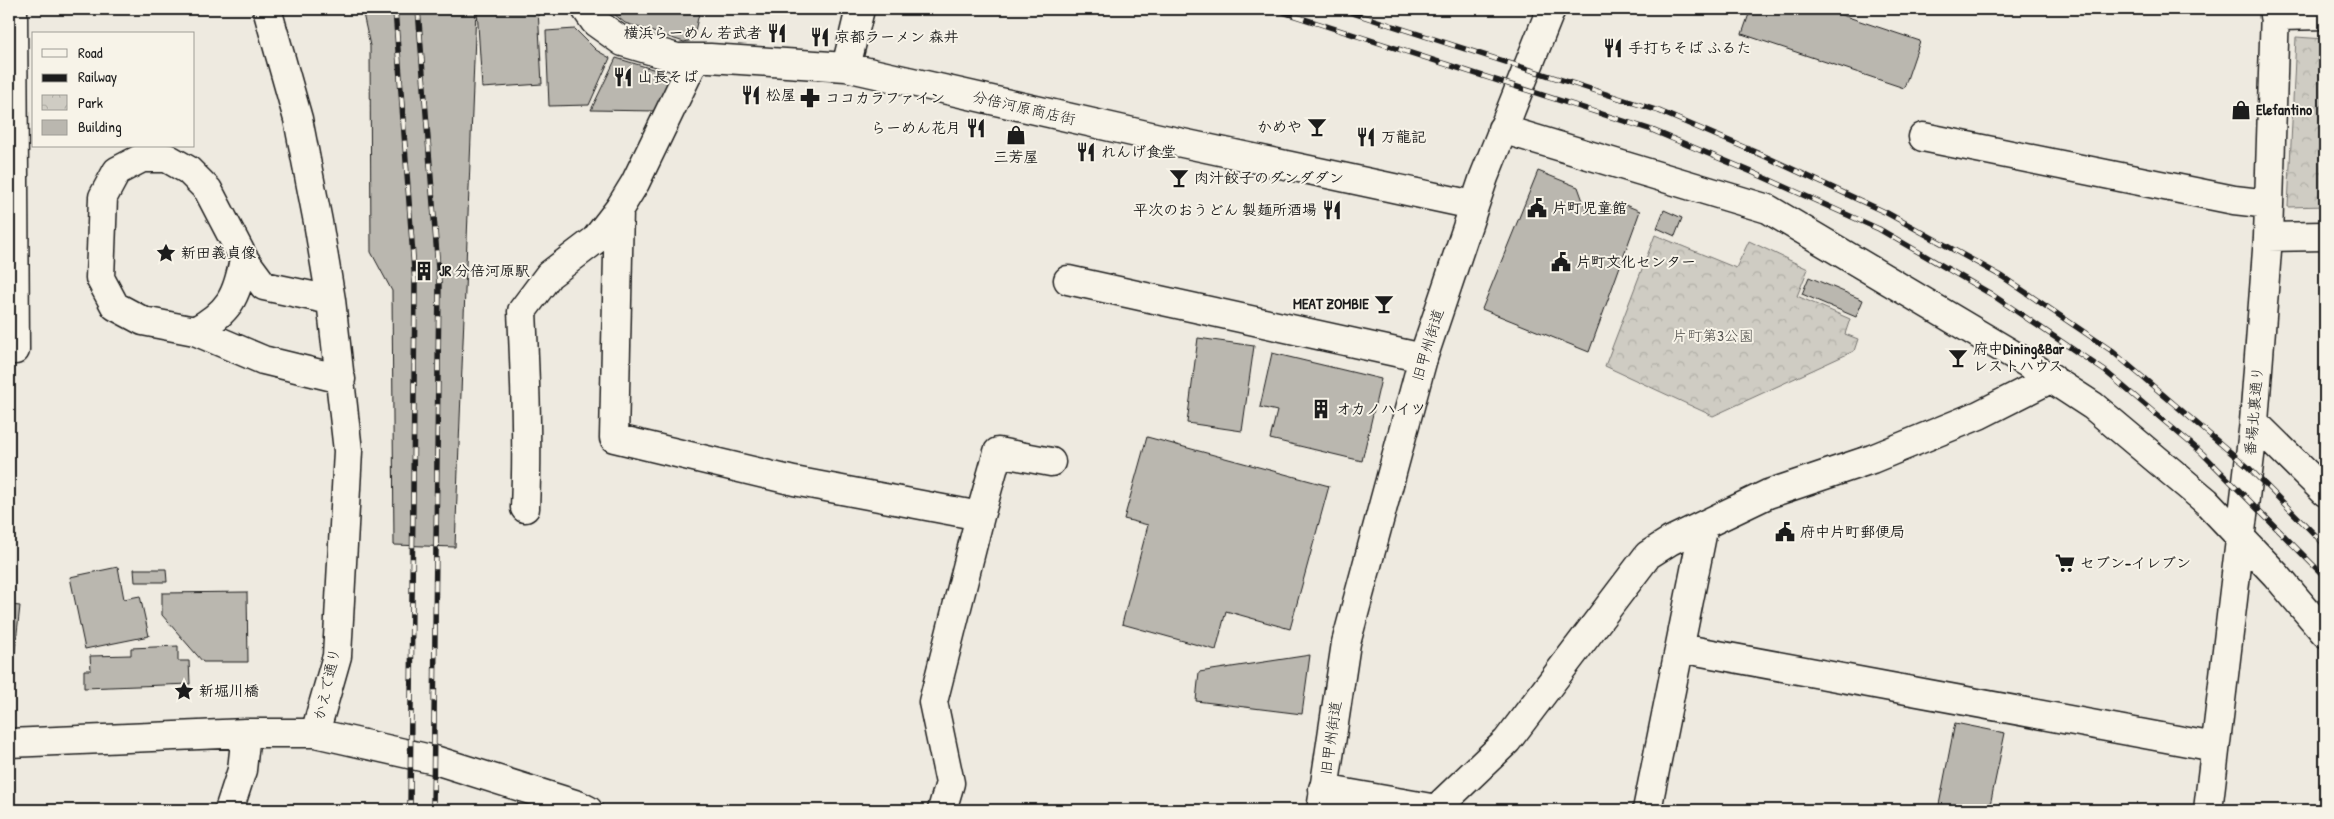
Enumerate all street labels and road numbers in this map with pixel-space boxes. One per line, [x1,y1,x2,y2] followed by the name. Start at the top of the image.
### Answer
[971,85,1078,130] street label: 分倍河原商店街
[1407,306,1449,384] street label: 旧甲州街道
[2239,365,2268,457] street label: 番場北裏通り
[308,646,345,722] street label: かえで通り
[1315,699,1346,777] street label: 旧甲州街道

